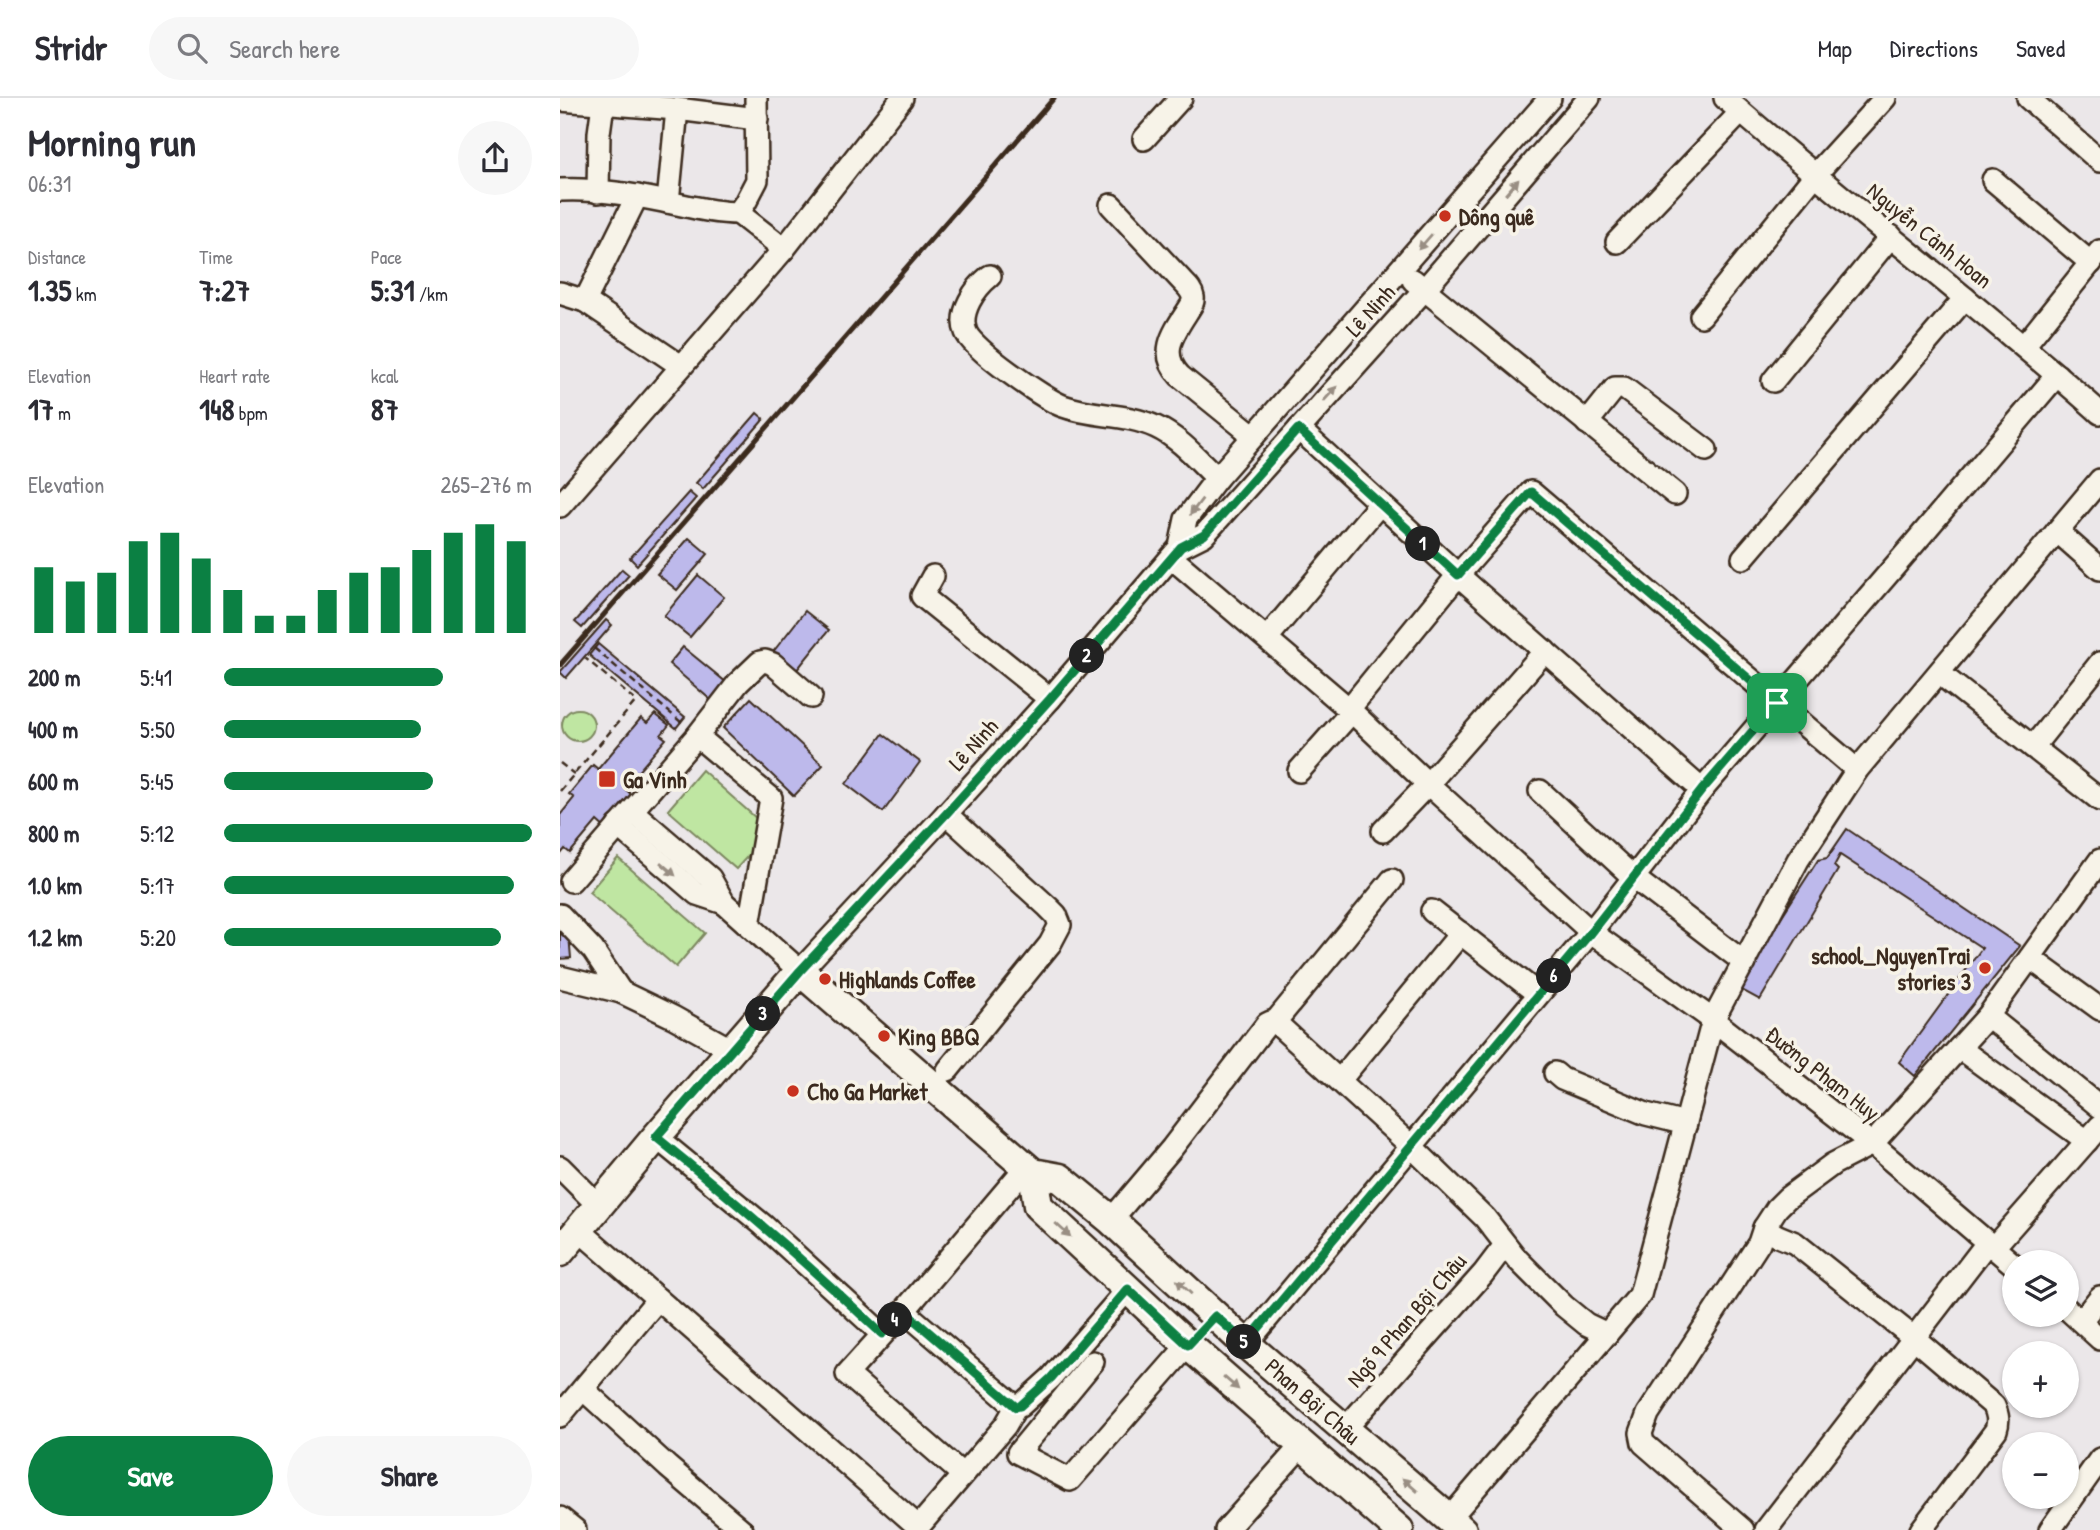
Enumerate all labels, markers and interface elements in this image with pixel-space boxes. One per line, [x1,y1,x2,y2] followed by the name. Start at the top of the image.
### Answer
[149,17,639,80] search box
[35,26,107,70] text: Stridr
[173,29,211,67] icon: search
[229,31,340,66] text: Search here
[1818,32,1852,64] text: Map
[1890,32,1978,64] text: Directions
[2016,32,2065,64] text: Saved
[28,116,196,168] text: Morning run
[458,121,532,195] button: share
[28,168,71,199] text: 06:31
[1861,175,1999,295] street label: Nguyễn Cảnh Hoan
[1504,178,1519,195] one-way arrow
[1459,201,1535,233] place label: Dông quê
[1437,208,1453,224] marker: Dông quê
[1417,233,1433,251] one-way arrow
[28,244,86,270] text: Distance
[199,244,233,270] text: Time
[371,244,402,270] text: Pace
[28,270,71,310] text: 1.35
[199,270,250,310] text: 7:27
[371,270,415,310] text: 5:31
[1338,277,1402,343] street label: Lê Ninh
[71,281,97,307] text: km
[415,281,448,307] text: /km
[28,363,91,389] text: Elevation
[199,363,270,389] text: Heart rate
[371,363,398,389] text: kcal
[1321,386,1337,403] one-way arrow
[28,389,54,429] text: 17
[199,389,234,429] text: 148
[371,389,399,429] text: 87
[54,400,71,426] text: m
[234,400,268,426] text: bpm
[28,469,104,500] text: Elevation
[440,469,532,500] text: 265–276 m
[1189,497,1203,516] one-way arrow
[1406,526,1440,562] pin: 1
[1419,530,1426,556] text: 1
[1070,638,1104,674] pin: 2
[1082,642,1091,668] text: 2
[28,662,80,693] text: 200 m
[140,662,172,693] text: 5:41
[1747,673,1807,733] pin
[1758,684,1796,722] icon: arrive
[941,711,1005,777] street label: Lê Ninh
[28,714,78,745] text: 400 m
[140,714,175,745] text: 5:50
[623,764,687,795] place label: Ga Vinh
[28,766,79,797] text: 600 m
[140,766,173,797] text: 5:45
[597,769,617,789] marker: Ga Vinh
[28,818,80,849] text: 800 m
[140,818,174,849] text: 5:12
[659,861,677,877] one-way arrow
[28,870,82,901] text: 1.0 km
[140,870,175,901] text: 5:17
[28,922,83,953] text: 1.2 km
[140,922,176,953] text: 5:20
[1811,940,1971,997] place label: school_NguyenTrai stories 3
[1536,958,1572,994] pin: 6
[1977,960,1993,976] marker: school_NguyenTrai stories 3
[1550,962,1557,988] text: 6
[839,964,977,996] place label: Highlands Coffee
[817,971,833,987] marker: Highlands Coffee
[746,996,780,1032] pin: 3
[758,1000,767,1026] text: 3
[1759,1018,1887,1128] street label: Đường Phạm Huy
[898,1021,980,1053] place label: King BBQ
[876,1028,892,1044] marker: King BBQ
[807,1076,928,1107] place label: Cho Ga Market
[785,1083,801,1099] marker: Cho Ga Market
[1054,1221,1071,1237] one-way arrow
[1339,1246,1473,1394] street label: Ngõ 9 Phan Bội Châu
[2002,1250,2079,1509] map controls
[2002,1250,2079,1327] button: layers
[1176,1280,1193,1296] one-way arrow
[878,1302,912,1338] pin: 4
[891,1306,898,1332] text: 4
[1226,1324,1262,1360] pin: 5
[1239,1328,1248,1354] text: 5
[2002,1341,2079,1418] button: +
[1259,1351,1367,1451] street label: Phan Bội Châu
[1223,1375,1240,1390] one-way arrow
[2002,1432,2079,1509] button: −
[28,1436,273,1516] button: Save
[287,1436,532,1516] button: Share
[1402,1478,1419,1493] one-way arrow

